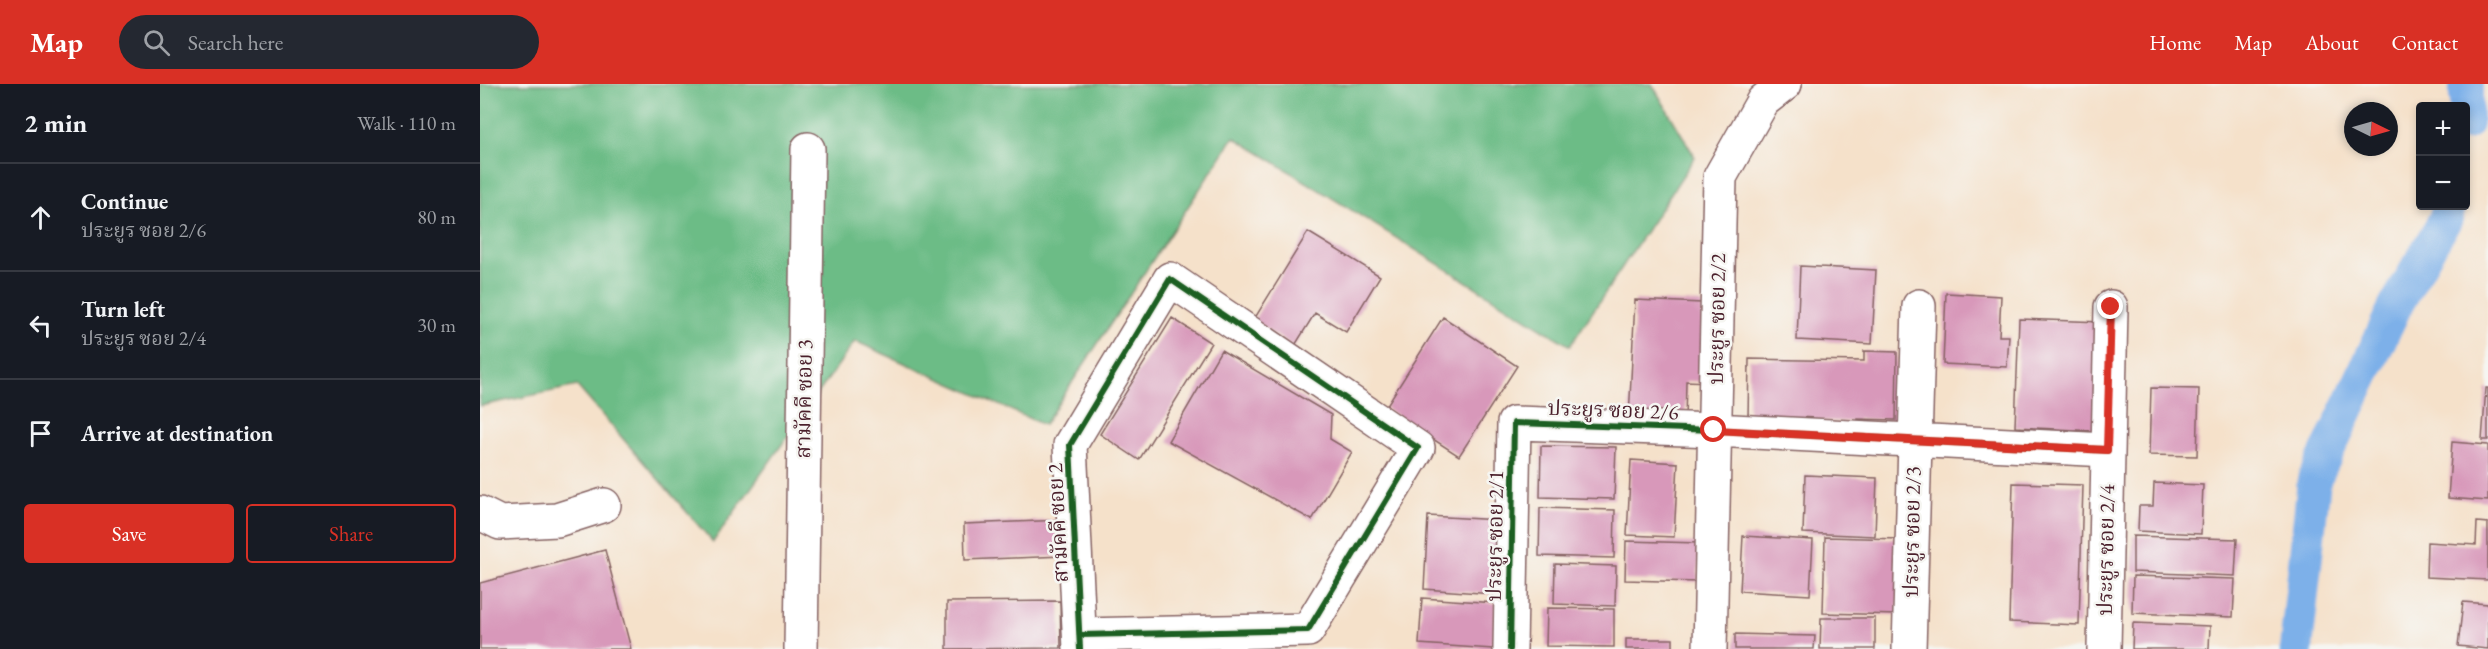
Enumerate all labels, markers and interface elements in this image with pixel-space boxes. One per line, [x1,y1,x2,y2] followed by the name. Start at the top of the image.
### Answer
[119,15,539,69] search box
[30,24,83,60] text: Map
[140,26,173,59] icon: search
[188,28,283,57] text: Search here
[2149,29,2201,56] text: Home
[2234,29,2272,56] text: Map
[2305,29,2358,56] text: About
[2391,29,2458,56] text: Contact
[2344,102,2398,156] north arrow
[2416,102,2470,210] map controls
[2416,102,2470,156] button: +
[24,106,87,140] text: 2 min
[357,110,456,136] text: Walk · 110 m
[2416,156,2470,210] button: −
[81,187,168,216] text: Continue
[24,201,57,234] icon: ahead
[417,204,456,230] text: 80 m
[81,217,206,243] text: ประยูร ซอย 2/6
[1702,253,1731,385] street label: ประยูร ซอย 2/2
[2097,293,2123,319] route end
[81,295,165,324] text: Turn left
[24,309,57,342] icon: left
[417,312,456,338] text: 30 m
[81,325,206,351] text: ประยูร ซอย 2/4
[789,339,818,459] street label: สามัคคี ซอย 3
[1547,394,1679,425] street label: ประยูร ซอย 2/6
[1700,416,1726,442] route start
[24,417,57,450] icon: arrive
[81,419,273,448] text: Arrive at destination
[1041,463,1074,583] street label: สามัคคี ซอย 2
[1897,466,1926,598] street label: ประยูร ซอย 2/3
[1480,470,1509,602] street label: ประยูร ซอย 2/1
[2091,483,2120,616] street label: ประยูร ซอย 2/4
[24,504,234,563] button: Save
[246,504,456,563] button: Share

